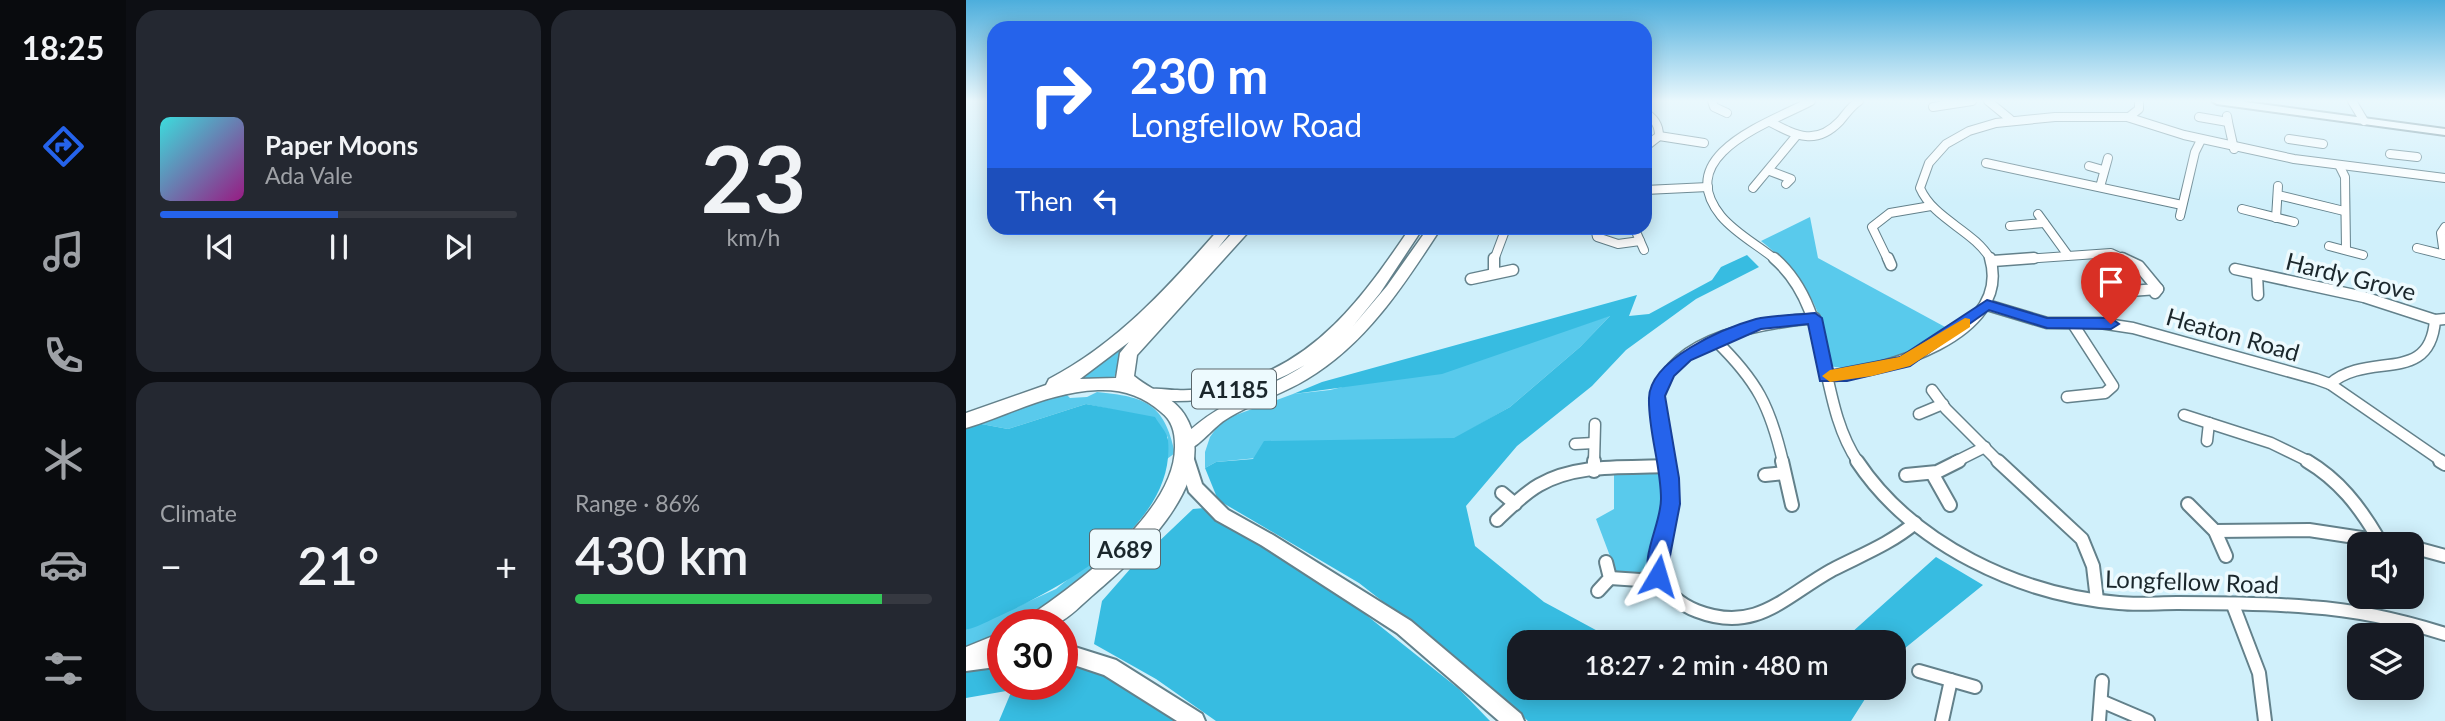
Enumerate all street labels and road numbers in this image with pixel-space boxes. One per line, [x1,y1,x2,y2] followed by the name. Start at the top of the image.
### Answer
[2283,246,2419,306] street label: Hardy Grove
[2163,301,2303,367] street label: Heaton Road
[1192,370,1276,408] road number: A1185
[1090,530,1160,568] road number: A689
[2104,563,2280,599] street label: Longfellow Road

